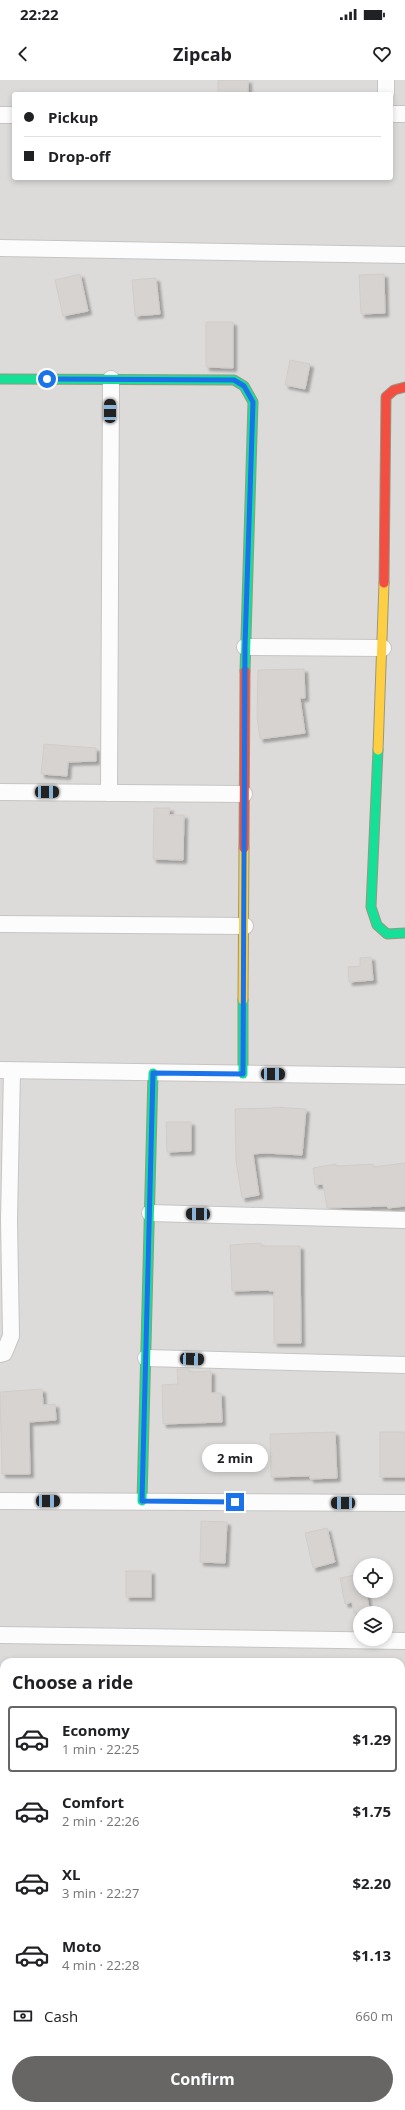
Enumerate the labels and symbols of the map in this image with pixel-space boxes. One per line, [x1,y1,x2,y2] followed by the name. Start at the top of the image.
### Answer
[38,370,56,388] route start
[104,399,116,423] car
[35,786,59,798] car
[261,1068,285,1080] car
[186,1208,210,1220] car
[180,1353,204,1365] car
[202,1444,268,1472] callout: 2 min
[226,1493,244,1511] route end
[36,1495,60,1507] car
[331,1497,355,1509] car

